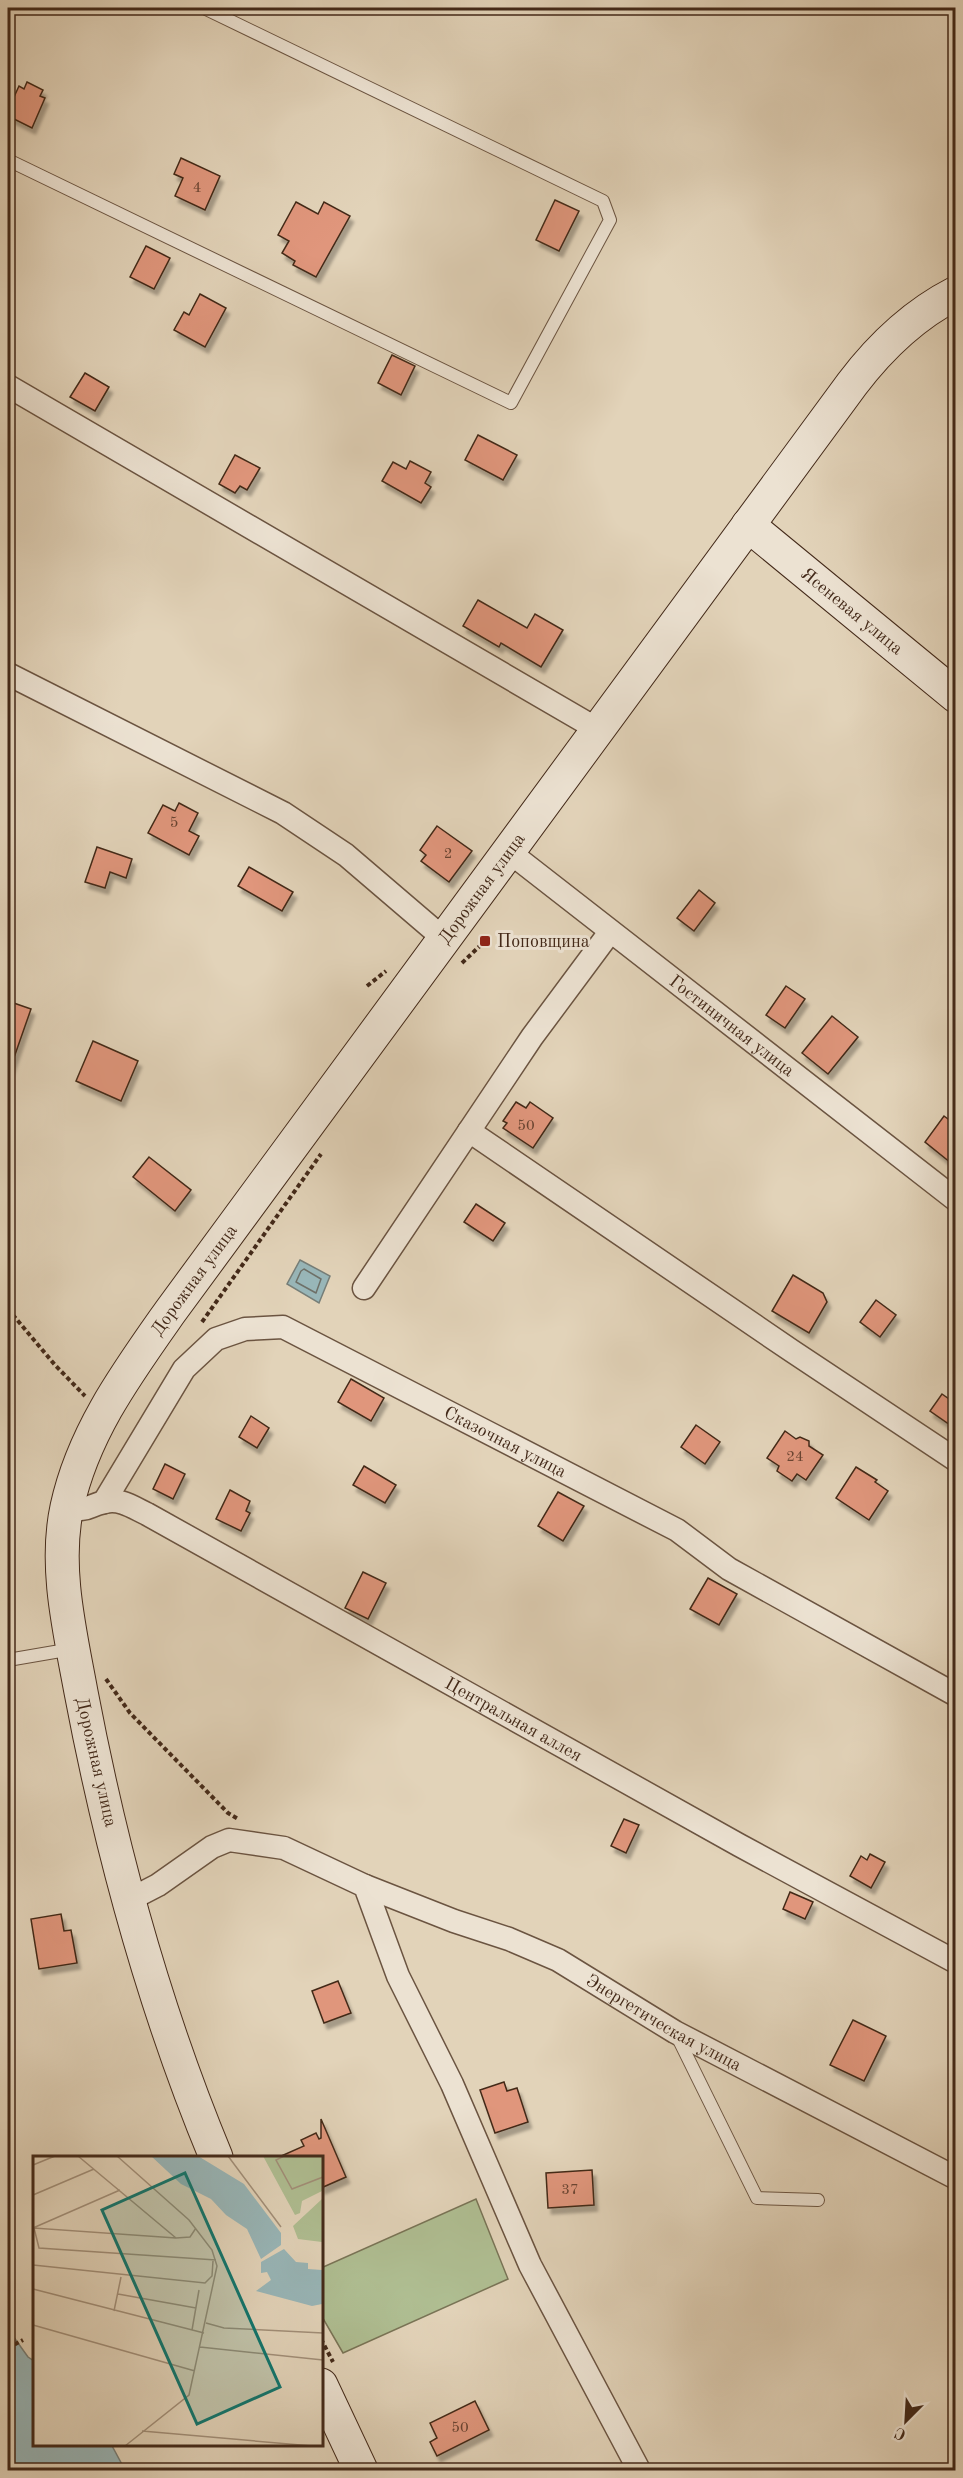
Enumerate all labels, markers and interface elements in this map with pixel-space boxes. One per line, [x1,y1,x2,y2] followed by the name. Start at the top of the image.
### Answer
[193,181,201,196] house number: 4
[797,565,906,658] street label: Ясеневая улица
[170,816,178,831] house number: 5
[436,830,529,948] street label: Дорожная улица
[444,847,452,862] house number: 2
[497,933,590,951] place label: Поповщина
[478,934,492,948] marker: Поповщина
[665,972,797,1081] street label: Гостиничная улица
[517,1119,535,1134] house number: 50
[148,1221,241,1339] street label: Дорожная улица
[441,1404,569,1481] street label: Сказочная улица
[786,1450,804,1465] house number: 24
[442,1675,585,1765] street label: Центральная аллея
[72,1696,120,1829] street label: Дорожная улица
[583,1972,744,2075] street label: Энергетическая улица
[33,2156,322,2445] inset map
[561,2183,579,2198] house number: 37
[876,2391,936,2451] north arrow
[451,2421,469,2436] house number: 50
[893,2423,909,2442] text: С

